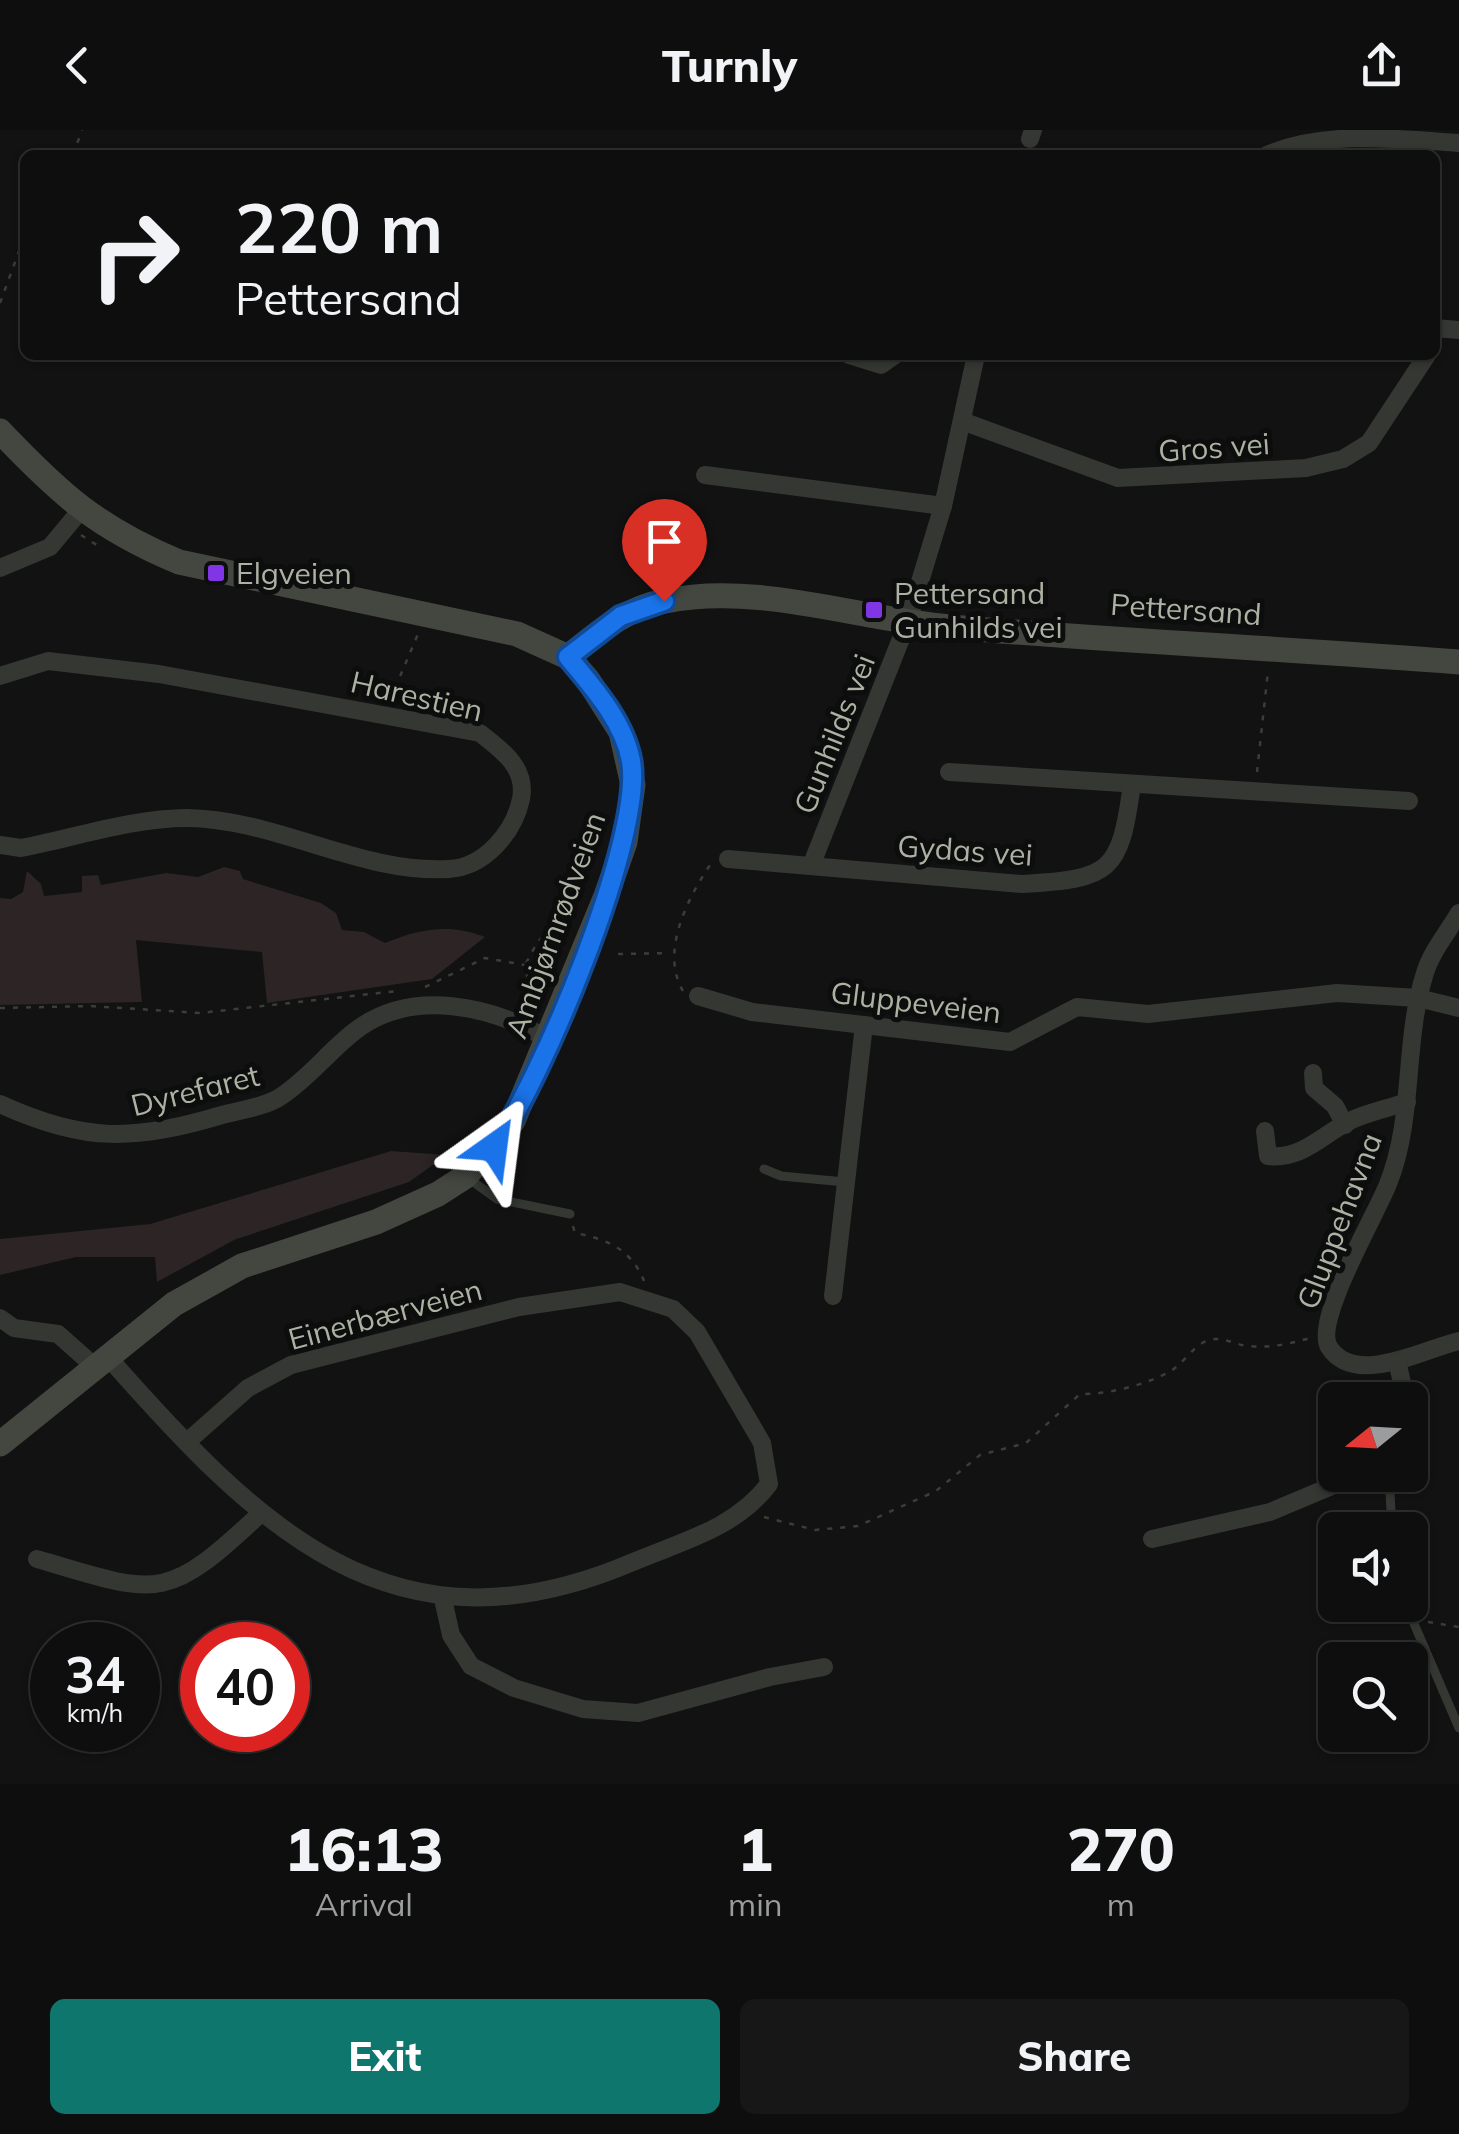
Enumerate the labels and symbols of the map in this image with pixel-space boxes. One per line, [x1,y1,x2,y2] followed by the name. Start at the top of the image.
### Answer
[1157,424,1271,470] street label: Gros vei
[622,499,707,602] pin
[236,554,352,592] place label: Elgveien
[205,562,227,584] marker: Elgveien
[894,574,1063,646] place label: Pettersand Gunhilds vei
[1109,585,1263,633] street label: Pettersand
[863,599,885,621] marker: Pettersand Gunhilds vei
[785,649,883,819] street label: Gunhilds vei
[347,662,487,730] street label: Harestien
[496,807,614,1043] street label: Ambjørnrødveien
[896,826,1034,874] street label: Gydas vei
[829,973,1003,1031] street label: Gluppeveien
[127,1056,263,1124] street label: Dyrefaret
[442,1095,546,1199] position arrow
[1288,1128,1390,1314] street label: Gluppehavna
[284,1270,486,1358] street label: Einerbærveien
[1318,1382,1428,1492] north arrow
[180,1622,310,1752] speed limit sign: 40

